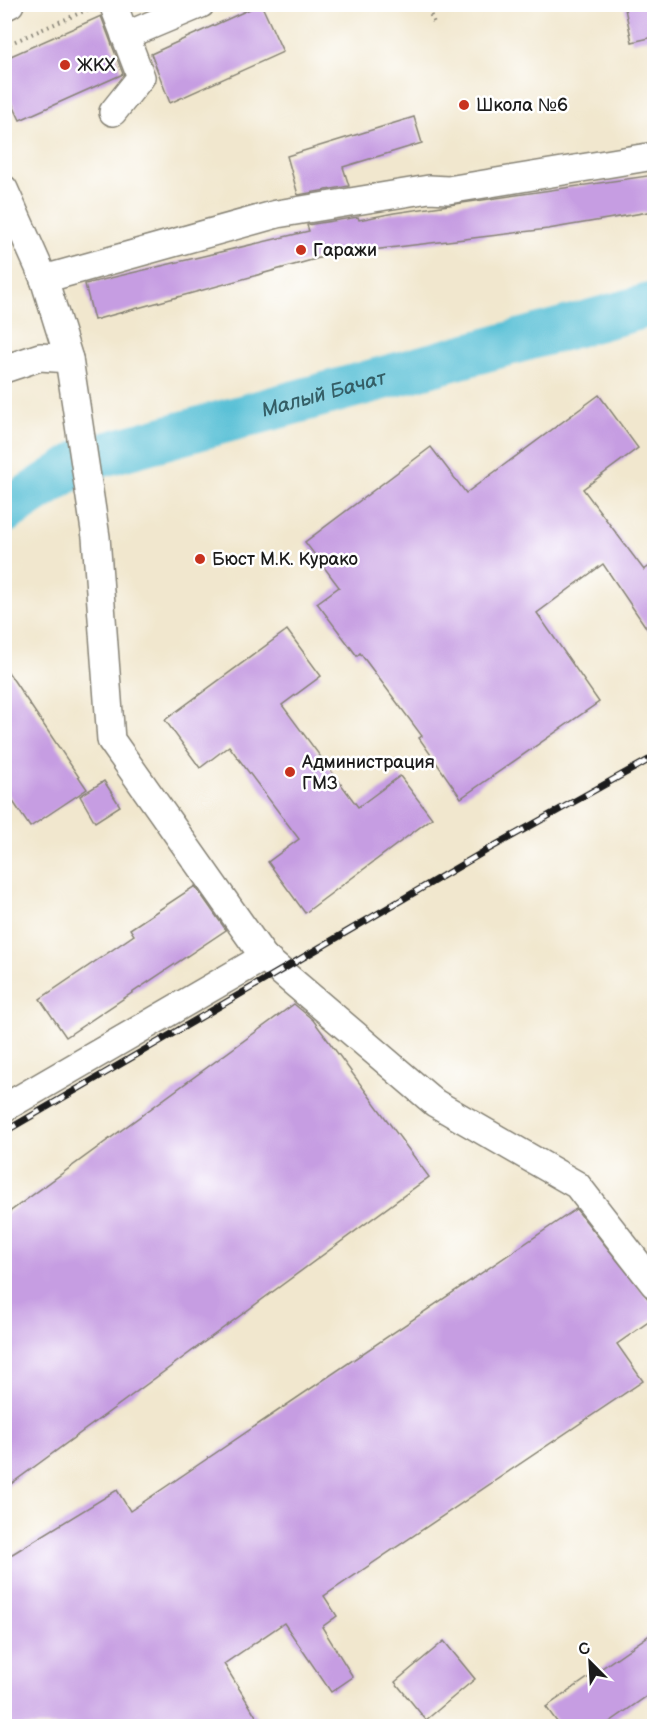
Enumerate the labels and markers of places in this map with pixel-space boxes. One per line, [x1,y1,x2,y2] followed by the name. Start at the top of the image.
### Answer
[77,55,115,76] place label: ЖКХ
[58,58,72,72] marker: ЖКХ
[476,95,568,116] place label: Школа №6
[457,98,471,112] marker: Школа №6
[313,240,377,261] place label: Гаражи
[294,243,308,257] marker: Гаражи
[212,549,358,570] place label: Бюст М.К. Курако
[193,552,207,566] marker: Бюст М.К. Курако
[301,752,435,794] place label: Администрация ГМЗ
[283,765,297,779] marker: Администрация ГМЗ

